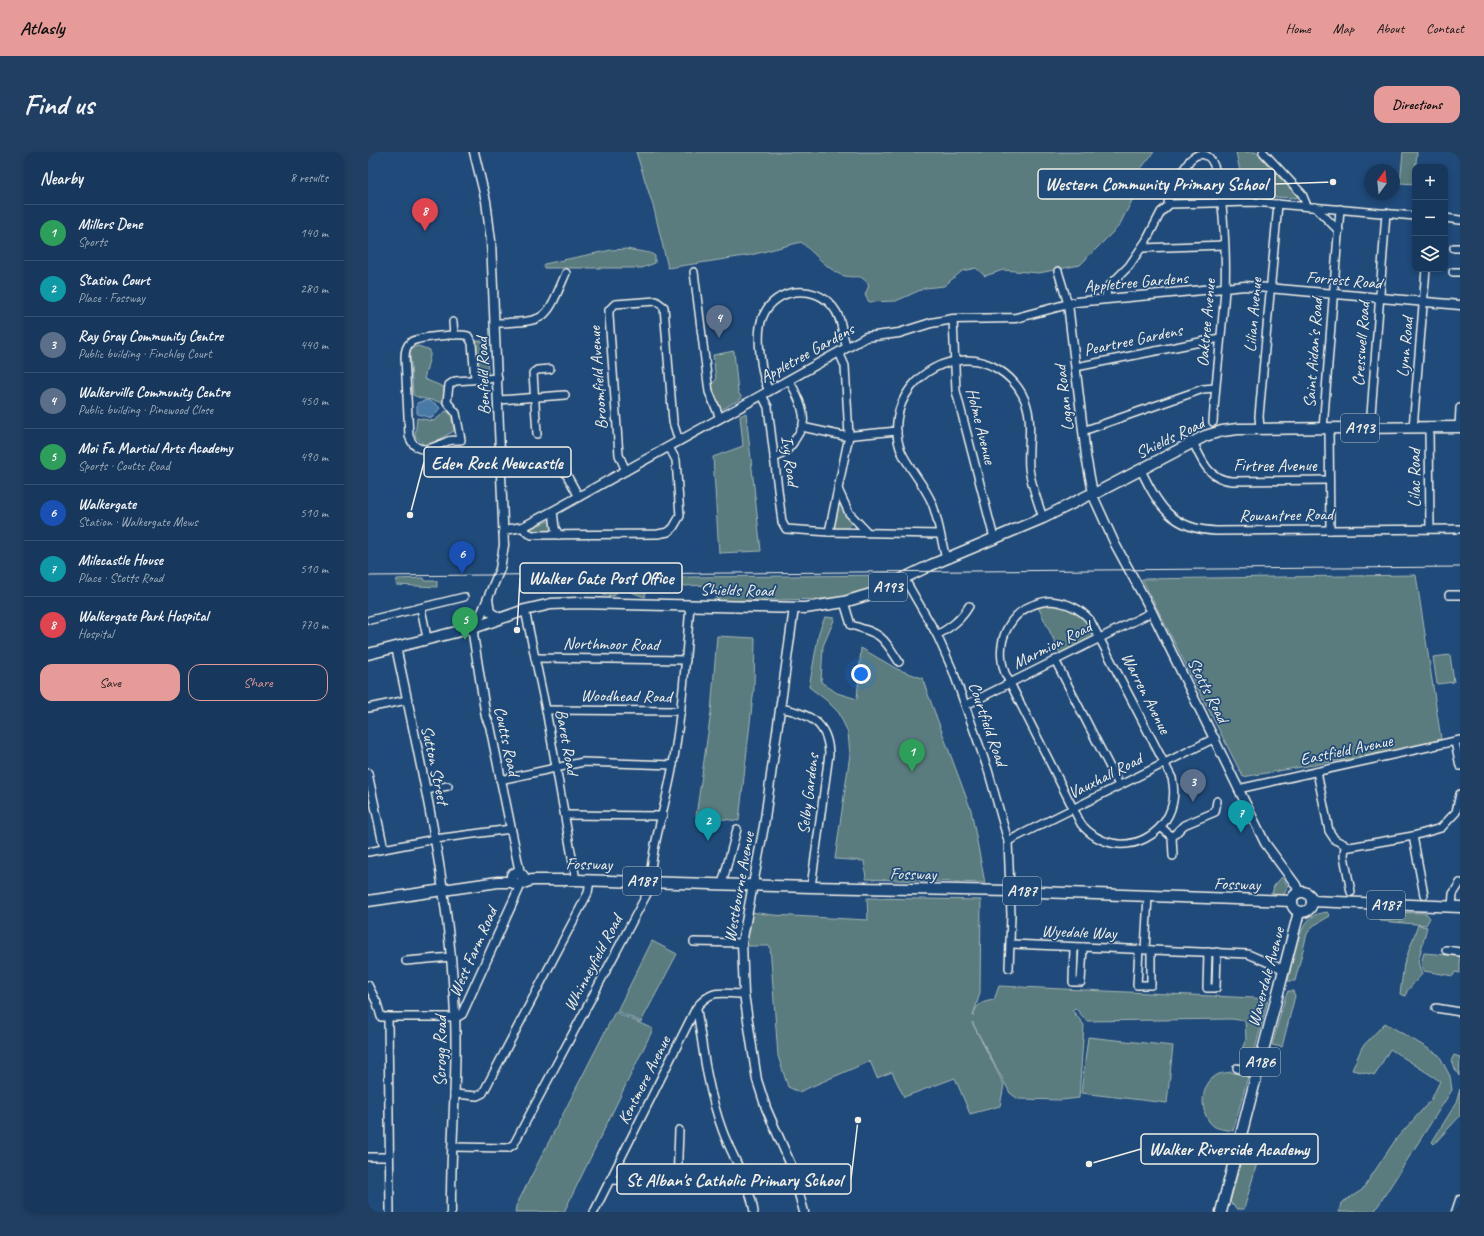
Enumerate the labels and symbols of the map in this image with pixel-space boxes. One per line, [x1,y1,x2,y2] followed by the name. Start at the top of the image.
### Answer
[1364,164,1400,200] north arrow
[1038,169,1275,199] callout: Western Community Primary School
[1045,173,1271,195] text: Western Community Primary School
[412,198,438,231] pin: 8
[1305,266,1386,294] street label: Forrest Road
[1083,267,1191,297] street label: Appletree Gardens
[1239,275,1267,353] street label: Lilian Avenue
[1192,277,1220,368] street label: Oaktree Avenue
[1299,294,1328,409] street label: Saint Aidan's Road
[1348,299,1375,387] street label: Cresswell Road
[706,305,732,338] pin: 4
[1392,314,1418,378] street label: Lynn Road
[756,317,860,387] street label: Appletree Gardens
[1082,319,1186,361] street label: Peartree Gardens
[584,324,612,430] street label: Broomfield Avenue
[471,334,495,415] street label: Benfield Road
[1049,361,1078,432] street label: Logan Road
[961,386,1001,468] street label: Holme Avenue
[1132,411,1211,464] street label: Shields Road
[1341,414,1379,442] road number: A193
[777,435,804,490] street label: Ivy Road
[1404,446,1425,507] street label: Lilac Road
[424,447,571,477] callout: Eden Rock Newcastle
[431,452,565,474] text: Eden Rock Newcastle
[1233,455,1318,476] street label: Firtree Avenue
[1239,504,1335,526] street label: Rowantree Road
[449,541,475,574] pin: 6
[520,563,682,593] callout: Walker Gate Post Office
[528,567,676,589] text: Walker Gate Post Office
[869,573,907,601] road number: A193
[700,579,777,601] street label: Shields Road
[452,607,478,640] pin: 5
[1009,615,1097,674] street label: Marmion Road
[563,633,661,655] street label: Northmoor Road
[1117,649,1176,738] street label: Warren Avenue
[1183,654,1235,729] street label: Stotts Road
[851,664,871,684] your location
[964,679,1013,772] street label: Courtfield Road
[580,685,674,707] street label: Woodhead Road
[489,704,525,780] street label: Coutts Road
[551,708,583,779] street label: Baret Road
[416,724,454,809] street label: Sutton Street
[1298,730,1396,770] street label: Eastfield Avenue
[899,739,925,772] pin: 1
[1065,747,1148,804] street label: Vauxhall Road
[793,750,824,835] street label: Selby Gardens
[1180,769,1206,802] pin: 3
[1228,800,1254,833] pin: 7
[695,808,721,841] pin: 2
[719,829,759,944] street label: Westbourne Avenue
[566,853,614,875] street label: Fossway
[890,863,938,885] street label: Fossway
[623,867,661,895] road number: A187
[1213,873,1262,895] street label: Fossway
[1003,877,1041,905] road number: A187
[1367,891,1405,919] road number: A187
[444,901,503,1000] street label: West Farm Road
[559,909,628,1015] street label: Whinneyfield Road
[1041,920,1118,944] street label: Wyedale Way
[1243,924,1290,1029] street label: Waverdale Avenue
[430,1012,451,1086] street label: Scrogg Road
[613,1031,676,1128] street label: Kentmere Avenue
[1240,1048,1280,1076] road number: A186
[1141,1134,1318,1164] callout: Walker Riverside Academy
[1149,1138,1311,1160] text: Walker Riverside Academy
[617,1164,851,1194] callout: St Alban's Catholic Primary School
[626,1169,846,1191] text: St Alban's Catholic Primary School

